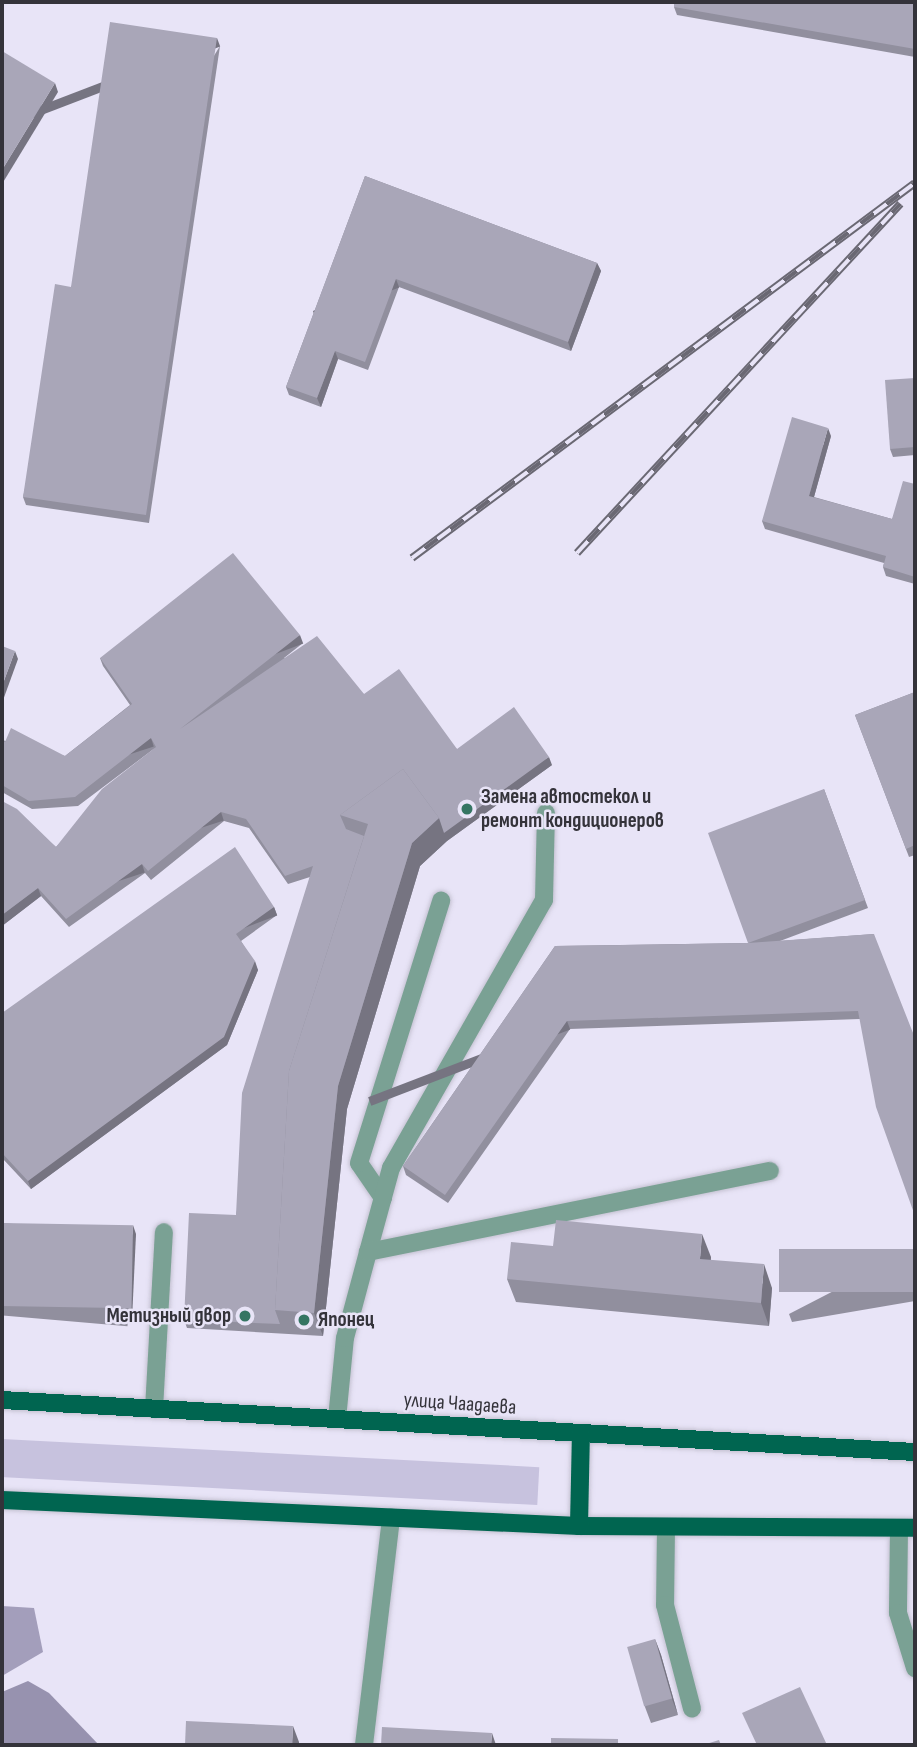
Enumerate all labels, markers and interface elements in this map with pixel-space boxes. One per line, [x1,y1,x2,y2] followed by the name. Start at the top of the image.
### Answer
[481,784,664,834] place label: Замена автостекол и ремонт кондиционеров
[459,801,475,817] marker: Замена автостекол и ремонт кондиционеров
[106,1303,231,1329] place label: Метизный двор
[318,1307,374,1333] place label: Японец
[237,1308,253,1324] marker: Метизный двор
[296,1312,312,1328] marker: Японец
[403,1387,517,1421] street label: улица Чаадаева

